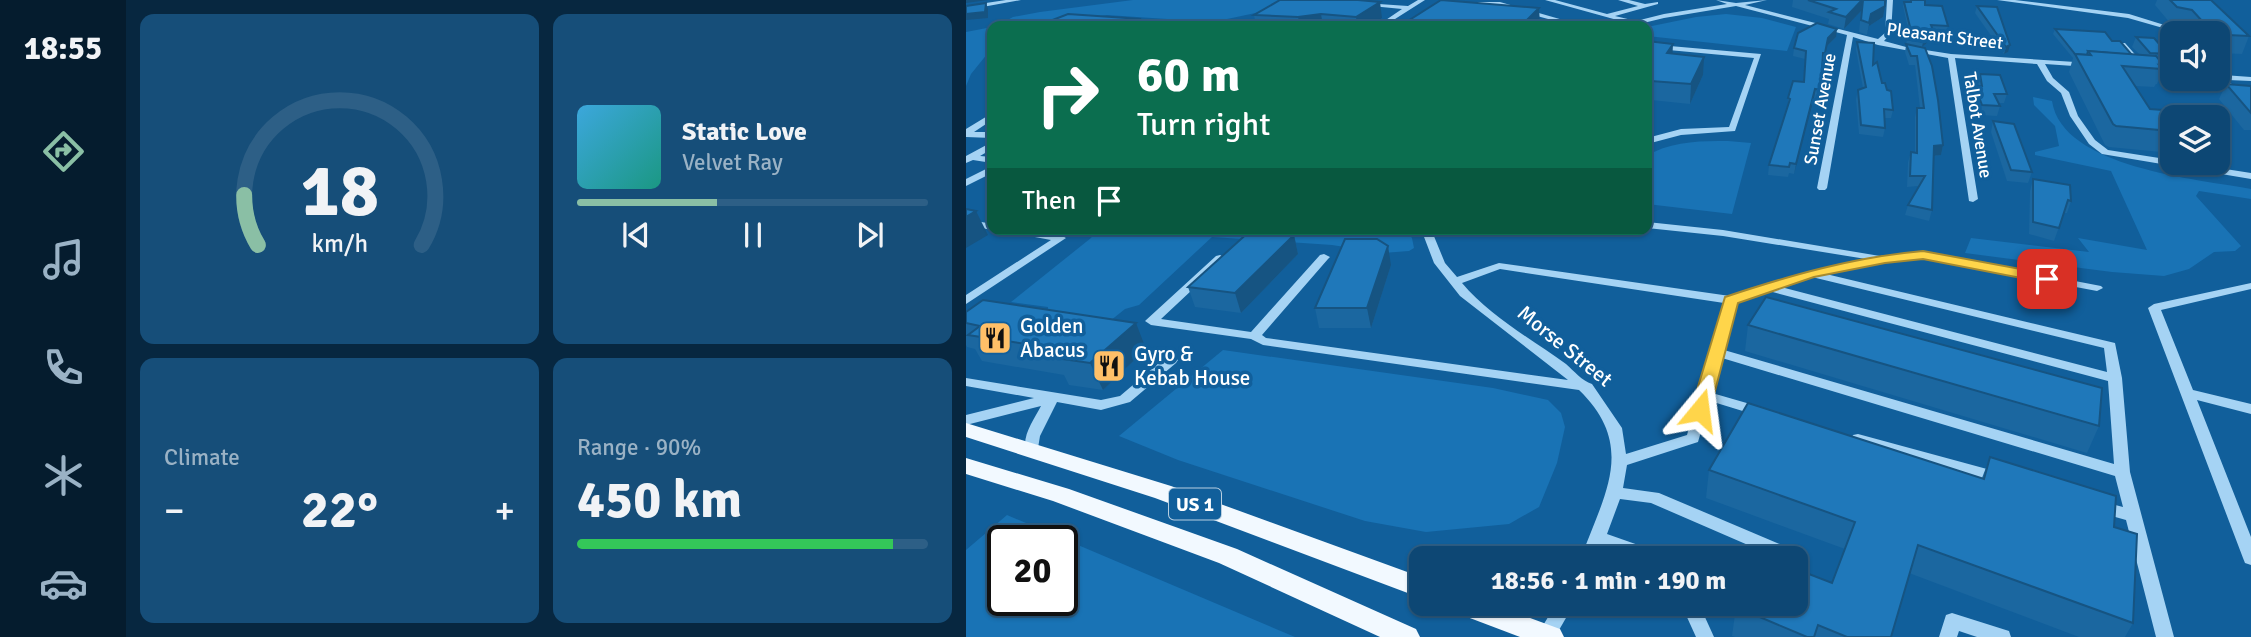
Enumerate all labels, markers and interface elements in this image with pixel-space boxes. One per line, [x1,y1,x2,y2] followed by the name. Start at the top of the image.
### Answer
[1885,18,2005,54] street label: Pleasant Street
[2160,21,2230,175] map controls
[2160,21,2230,91] button: sound
[24,29,102,68] text: 18:55
[1137,45,1240,105] text: 60 m
[1022,49,1113,140] icon: right
[1799,51,1841,167] street label: Sunset Avenue
[1959,70,1997,180] street label: Talbot Avenue
[1137,105,1270,144] text: Turn right
[2160,105,2230,175] button: layers
[682,116,807,148] text: Static Love
[39,127,88,176] icon: directions
[300,148,379,237] text: 18
[682,148,783,177] text: Velvet Ray
[1090,182,1128,220] icon: arrive
[1022,185,1076,217] text: Then
[617,216,655,254] icon: previous
[734,216,772,254] icon: pause
[851,216,889,254] icon: next
[311,228,368,259] text: km/h
[39,235,88,284] icon: music
[2017,249,2077,309] pin
[2028,260,2066,298] icon: arrive
[1512,300,1618,392] street label: Morse Street
[1020,313,1085,363] place label: Golden Abacus
[976,319,1014,357] restaurant icon: Golden Abacus
[1134,341,1250,391] place label: Gyro & Kebab House
[39,343,88,392] icon: phone
[1090,347,1128,385] restaurant icon: Gyro & Kebab House
[1663,373,1737,447] position arrow
[577,433,701,462] text: Range · 90%
[164,443,240,472] text: Climate
[39,451,88,500] icon: climate
[577,468,742,532] text: 450 km
[301,478,378,542] text: 22°
[164,487,185,534] text: −
[494,487,515,534] text: +
[1169,489,1221,520] road number: US 1
[987,525,1078,616] speed limit sign: 20
[39,559,88,608] icon: car
[1491,565,1726,597] text: 18:56 · 1 min · 190 m

